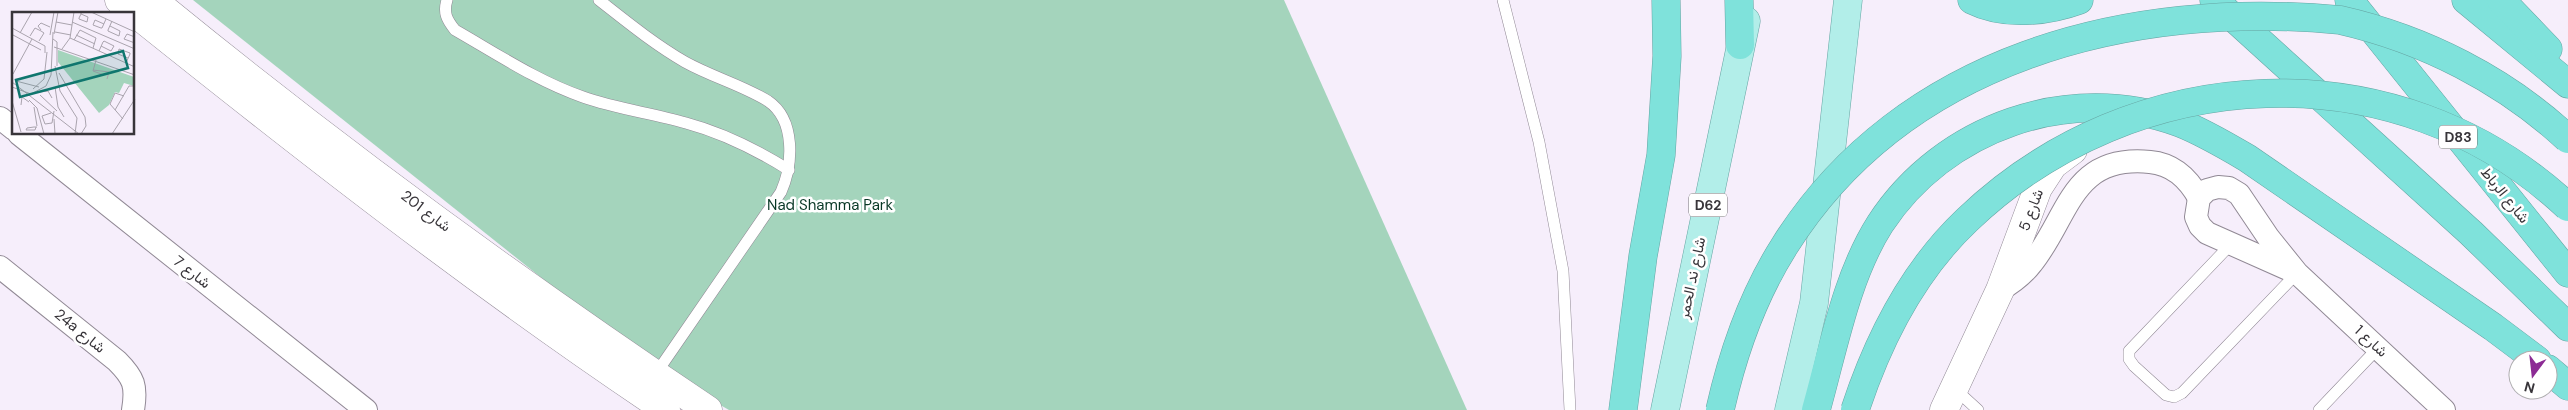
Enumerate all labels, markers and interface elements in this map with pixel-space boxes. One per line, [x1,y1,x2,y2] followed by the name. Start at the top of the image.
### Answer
[12,12,135,135] inset map
[2439,125,2477,148] road number: D83
[2475,163,2534,228] street label: شارع الرباط
[396,186,455,237] street label: شارع 201
[2014,186,2049,234] street label: شارع 5
[1689,194,1727,216] road number: D62
[767,195,893,215] park label: Nad Shamma Park
[1673,235,1711,322] street label: شارع ند الحمر
[169,251,215,294] street label: شارع 7
[50,304,110,358] street label: 24a شارع
[2349,320,2392,362] street label: شارع 1
[2508,350,2558,400] north arrow
[2522,378,2537,398] text: N

